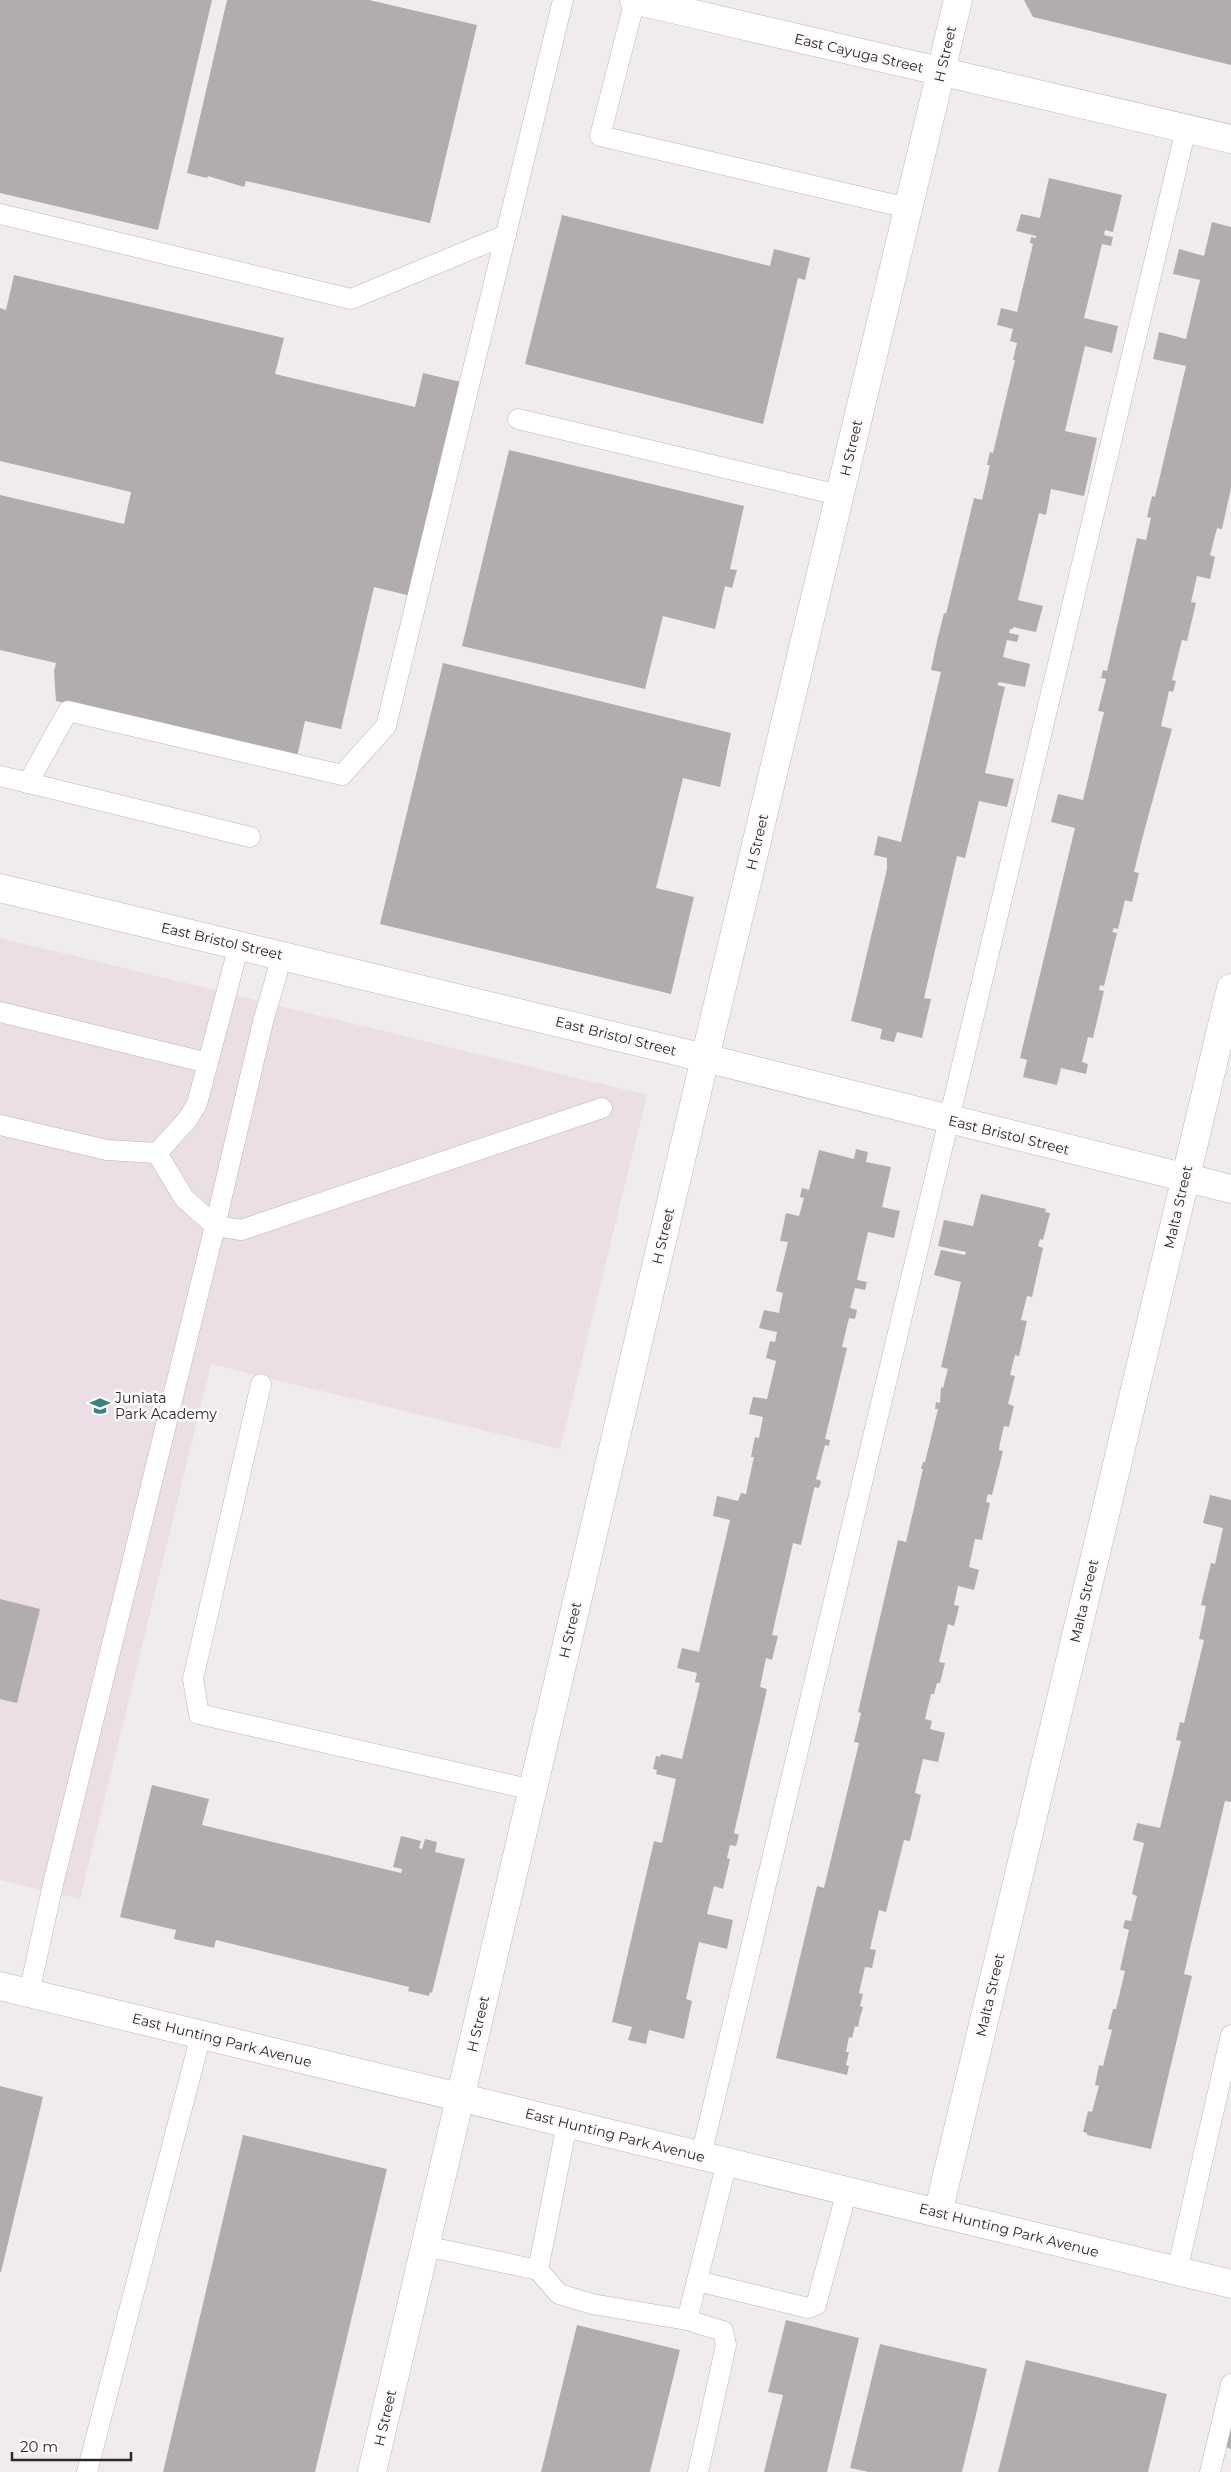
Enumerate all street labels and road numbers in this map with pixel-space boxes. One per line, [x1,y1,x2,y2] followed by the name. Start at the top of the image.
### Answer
[930,24,960,84] street label: H Street
[792,29,926,77] street label: East Cayuga Street
[836,418,866,478] street label: H Street
[742,812,772,872] street label: H Street
[159,918,285,964] street label: East Bristol Street
[554,1012,679,1060] street label: East Bristol Street
[947,1111,1072,1159] street label: East Bristol Street
[1160,1163,1196,1250] street label: Malta Street
[648,1206,678,1266] street label: H Street
[1066,1557,1102,1644] street label: Malta Street
[555,1600,585,1660] street label: H Street
[972,1951,1008,2038] street label: Malta Street
[463,1994,493,2054] street label: H Street
[130,2009,314,2071] street label: East Hunting Park Avenue
[523,2104,707,2166] street label: East Hunting Park Avenue
[917,2199,1101,2261] street label: East Hunting Park Avenue
[370,2388,400,2448] street label: H Street

